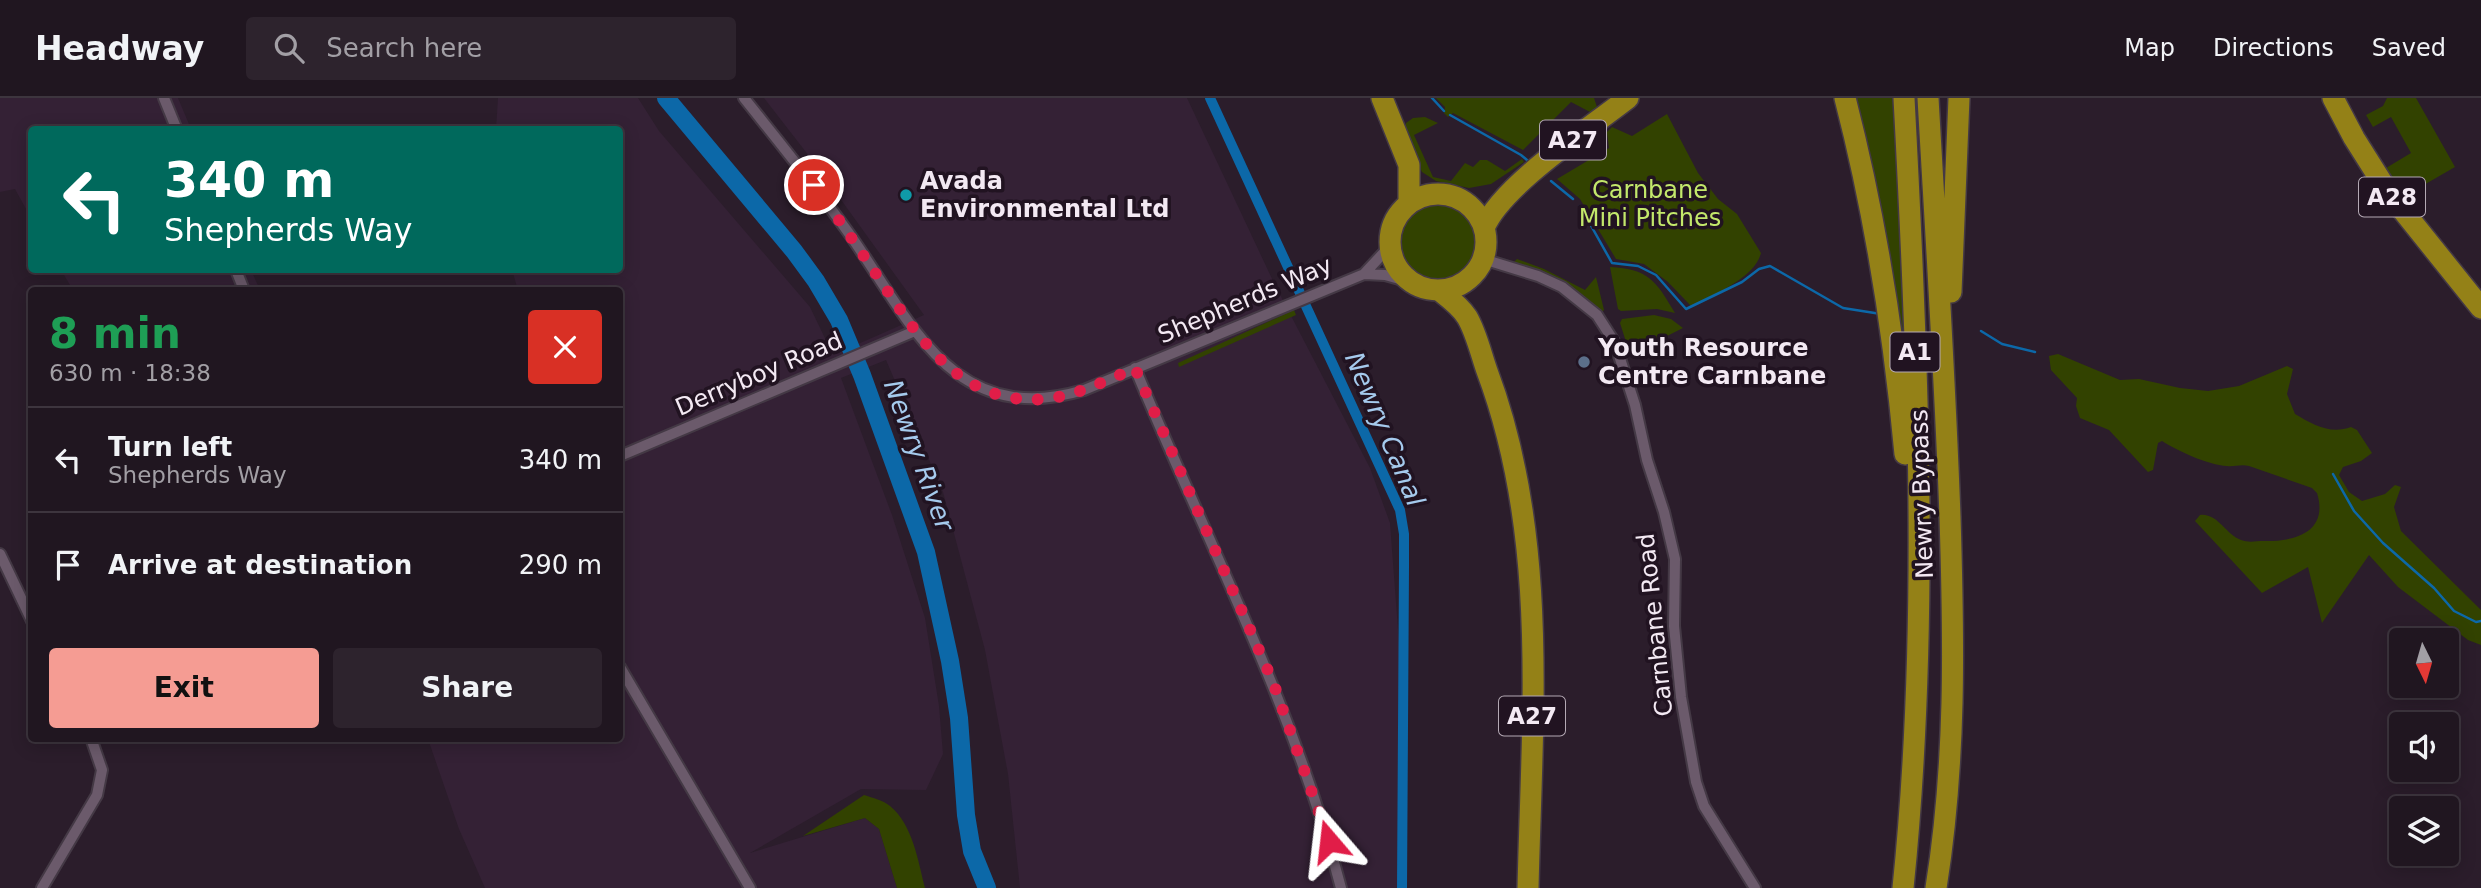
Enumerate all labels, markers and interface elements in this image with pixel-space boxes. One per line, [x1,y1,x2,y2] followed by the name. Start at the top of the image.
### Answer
[246,17,736,80] search box
[35,29,204,68] text: Headway
[270,29,308,67] icon: search
[326,33,482,63] text: Search here
[2124,34,2175,62] text: Map
[2213,34,2334,62] text: Directions
[2372,34,2446,62] text: Saved
[1540,120,1606,159] road number: A27
[164,152,334,209] text: 340 m
[49,154,140,245] icon: left
[784,155,844,215] pin
[795,166,833,204] icon: arrive
[920,167,1169,223] place label: Avada Environmental Ltd
[1579,176,1721,232] park label: Carnbane Mini Pitches
[2359,178,2425,216] road number: A28
[898,187,914,203] marker: Avada Environmental Ltd
[164,211,412,249] text: Shepherds Way
[1154,251,1336,349] street label: Shepherds Way
[49,309,181,358] text: 8 min
[528,310,602,384] button: close
[671,326,847,422] street label: Derryboy Road
[1890,332,1940,372] road number: A1
[1597,334,1826,390] place label: Youth Resource Centre Carnbane
[1339,347,1431,511] water label: Newry Canal
[1576,354,1592,370] marker: Youth Resource Centre Carnbane
[49,360,211,386] text: 630 m · 18:38
[878,375,961,537] water label: Newry River
[1905,409,1939,579] street label: Newry Bypass
[108,432,232,462] text: Turn left
[49,441,87,479] icon: left
[519,445,602,475] text: 340 m
[108,462,287,488] text: Shepherds Way
[1631,532,1679,718] street label: Carnbane Road
[49,546,87,584] icon: arrive
[108,550,412,580] text: Arrive at destination
[519,550,602,580] text: 290 m
[2389,628,2459,698] north arrow
[2389,628,2459,866] map controls
[49,648,319,728] button: Exit
[333,648,602,728] button: Share
[1499,696,1565,736] road number: A27
[2389,712,2459,782] button: sound
[2389,796,2459,866] button: layers
[1292,804,1366,878] position arrow

